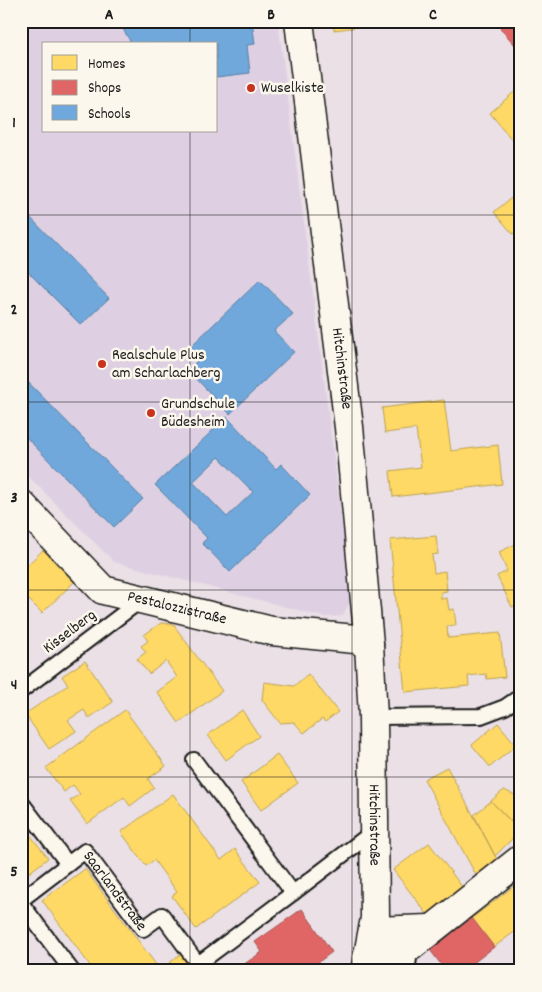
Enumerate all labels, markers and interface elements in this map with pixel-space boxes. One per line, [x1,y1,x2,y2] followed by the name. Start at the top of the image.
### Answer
[105,4,114,27] text: A
[267,4,275,27] text: B
[429,4,437,27] text: C
[42,42,218,132] legend
[88,54,126,76] text: Homes
[261,77,324,100] place label: Wuselkiste
[88,78,121,100] text: Shops
[245,82,257,94] marker: Wuselkiste
[88,104,131,126] text: Schools
[12,112,16,135] text: 1
[11,299,18,322] text: 2
[325,326,358,410] street label: Hitchinstraße
[112,344,220,385] place label: Realschule Plus am Scharlachberg
[96,358,108,370] marker: Realschule Plus am Scharlachberg
[161,393,235,434] place label: Grundschule Büdesheim
[145,407,157,419] marker: Grundschule Büdesheim
[10,487,18,510] text: 3
[125,585,229,631] street label: Pestalozzistraße
[38,604,102,660] street label: Kisselberg
[11,674,17,697] text: 4
[362,784,386,866] street label: Hitchinstraße
[77,846,152,936] street label: Saarlandstraße
[10,861,18,884] text: 5

